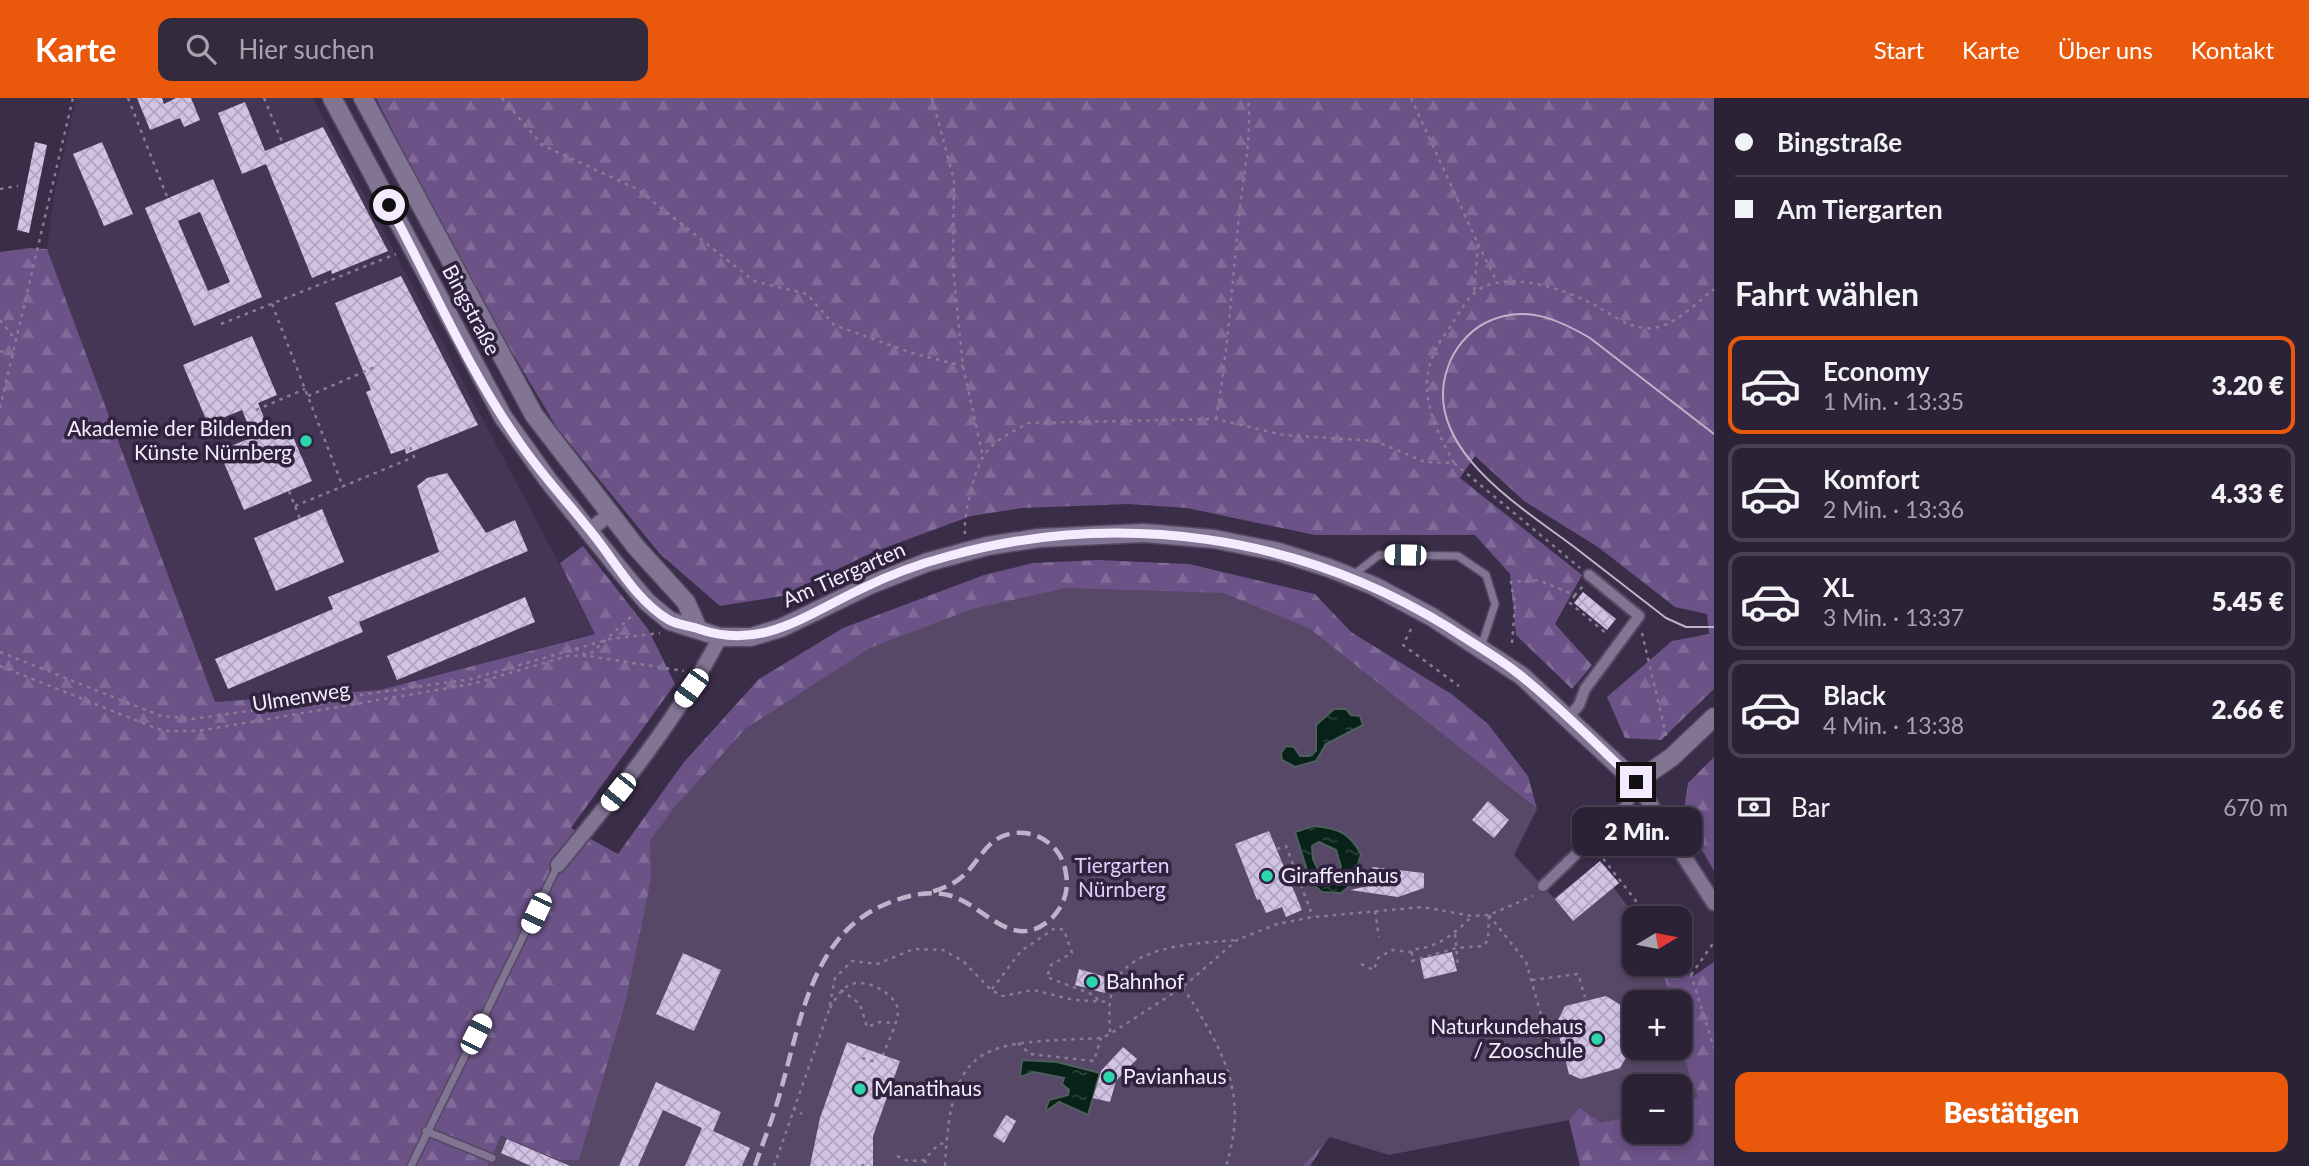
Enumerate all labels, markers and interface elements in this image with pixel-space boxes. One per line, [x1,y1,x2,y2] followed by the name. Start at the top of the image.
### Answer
[158,18,648,81] search box
[35,29,116,69] text: Karte
[182,30,220,68] icon: search
[238,33,375,65] text: Hier suchen
[1874,35,1924,64] text: Start
[1962,35,2020,64] text: Karte
[2058,35,2153,64] text: Über uns
[2191,35,2274,64] text: Kontakt
[1777,126,1902,158] text: Bingstraße
[373,189,405,221] route start
[1777,193,1943,225] text: Am Tiergarten
[438,260,507,359] street label: Bingstraße
[1735,274,1919,313] text: Fahrt wählen
[1739,354,1802,417] icon: car
[1823,355,1929,387] text: Economy
[2211,369,2284,401] text: 3.20 €
[1823,387,1964,415] text: 1 Min. · 13:35
[67,415,292,464] place label: Akademie der Bildenden Künste Nürnberg
[298,433,314,449] marker: Akademie der Bildenden Künste Nürnberg
[1739,462,1802,525] icon: car
[1823,463,1920,495] text: Komfort
[2211,477,2284,509] text: 4.33 €
[1823,495,1964,523] text: 2 Min. · 13:36
[778,535,908,612] street label: Am Tiergarten
[1384,544,1427,566] car
[1739,570,1802,633] icon: car
[1823,571,1854,603] text: XL
[2211,585,2284,617] text: 5.45 €
[1823,603,1964,631] text: 3 Min. · 13:37
[671,665,712,711] car
[250,675,351,716] street label: Ulmenweg
[1739,678,1802,741] icon: car
[1823,679,1886,711] text: Black
[2211,693,2284,725] text: 2.66 €
[1823,711,1964,739] text: 4 Min. · 13:38
[1620,766,1652,798] route end
[597,769,640,815] car
[1735,788,1773,826] icon: cash
[1791,791,1830,823] text: Bar
[2223,793,2288,821] text: 670 m
[1571,806,1701,856] callout: 2 Min.
[1604,817,1670,845] text: 2 Min.
[1074,852,1170,901] park label: Tiergarten Nürnberg
[1281,862,1398,887] place label: Giraffenhaus
[1259,868,1275,884] marker: Giraffenhaus
[518,890,555,936] car
[1622,906,1692,976] north arrow
[1622,906,1692,1144] map controls
[1106,968,1185,993] place label: Bahnhof
[1084,974,1100,990] marker: Bahnhof
[1622,990,1692,1060] button: +
[458,1011,495,1057] car
[1430,1013,1583,1062] place label: Naturkundehaus / Zooschule
[1589,1031,1605,1047] marker: Naturkundehaus / Zooschule
[1123,1063,1226,1088] place label: Pavianhaus
[1101,1069,1117,1085] marker: Pavianhaus
[1735,1072,2288,1152] button: Bestätigen
[1622,1074,1692,1144] button: −
[874,1075,982,1100] place label: Manatihaus
[852,1081,868,1097] marker: Manatihaus

